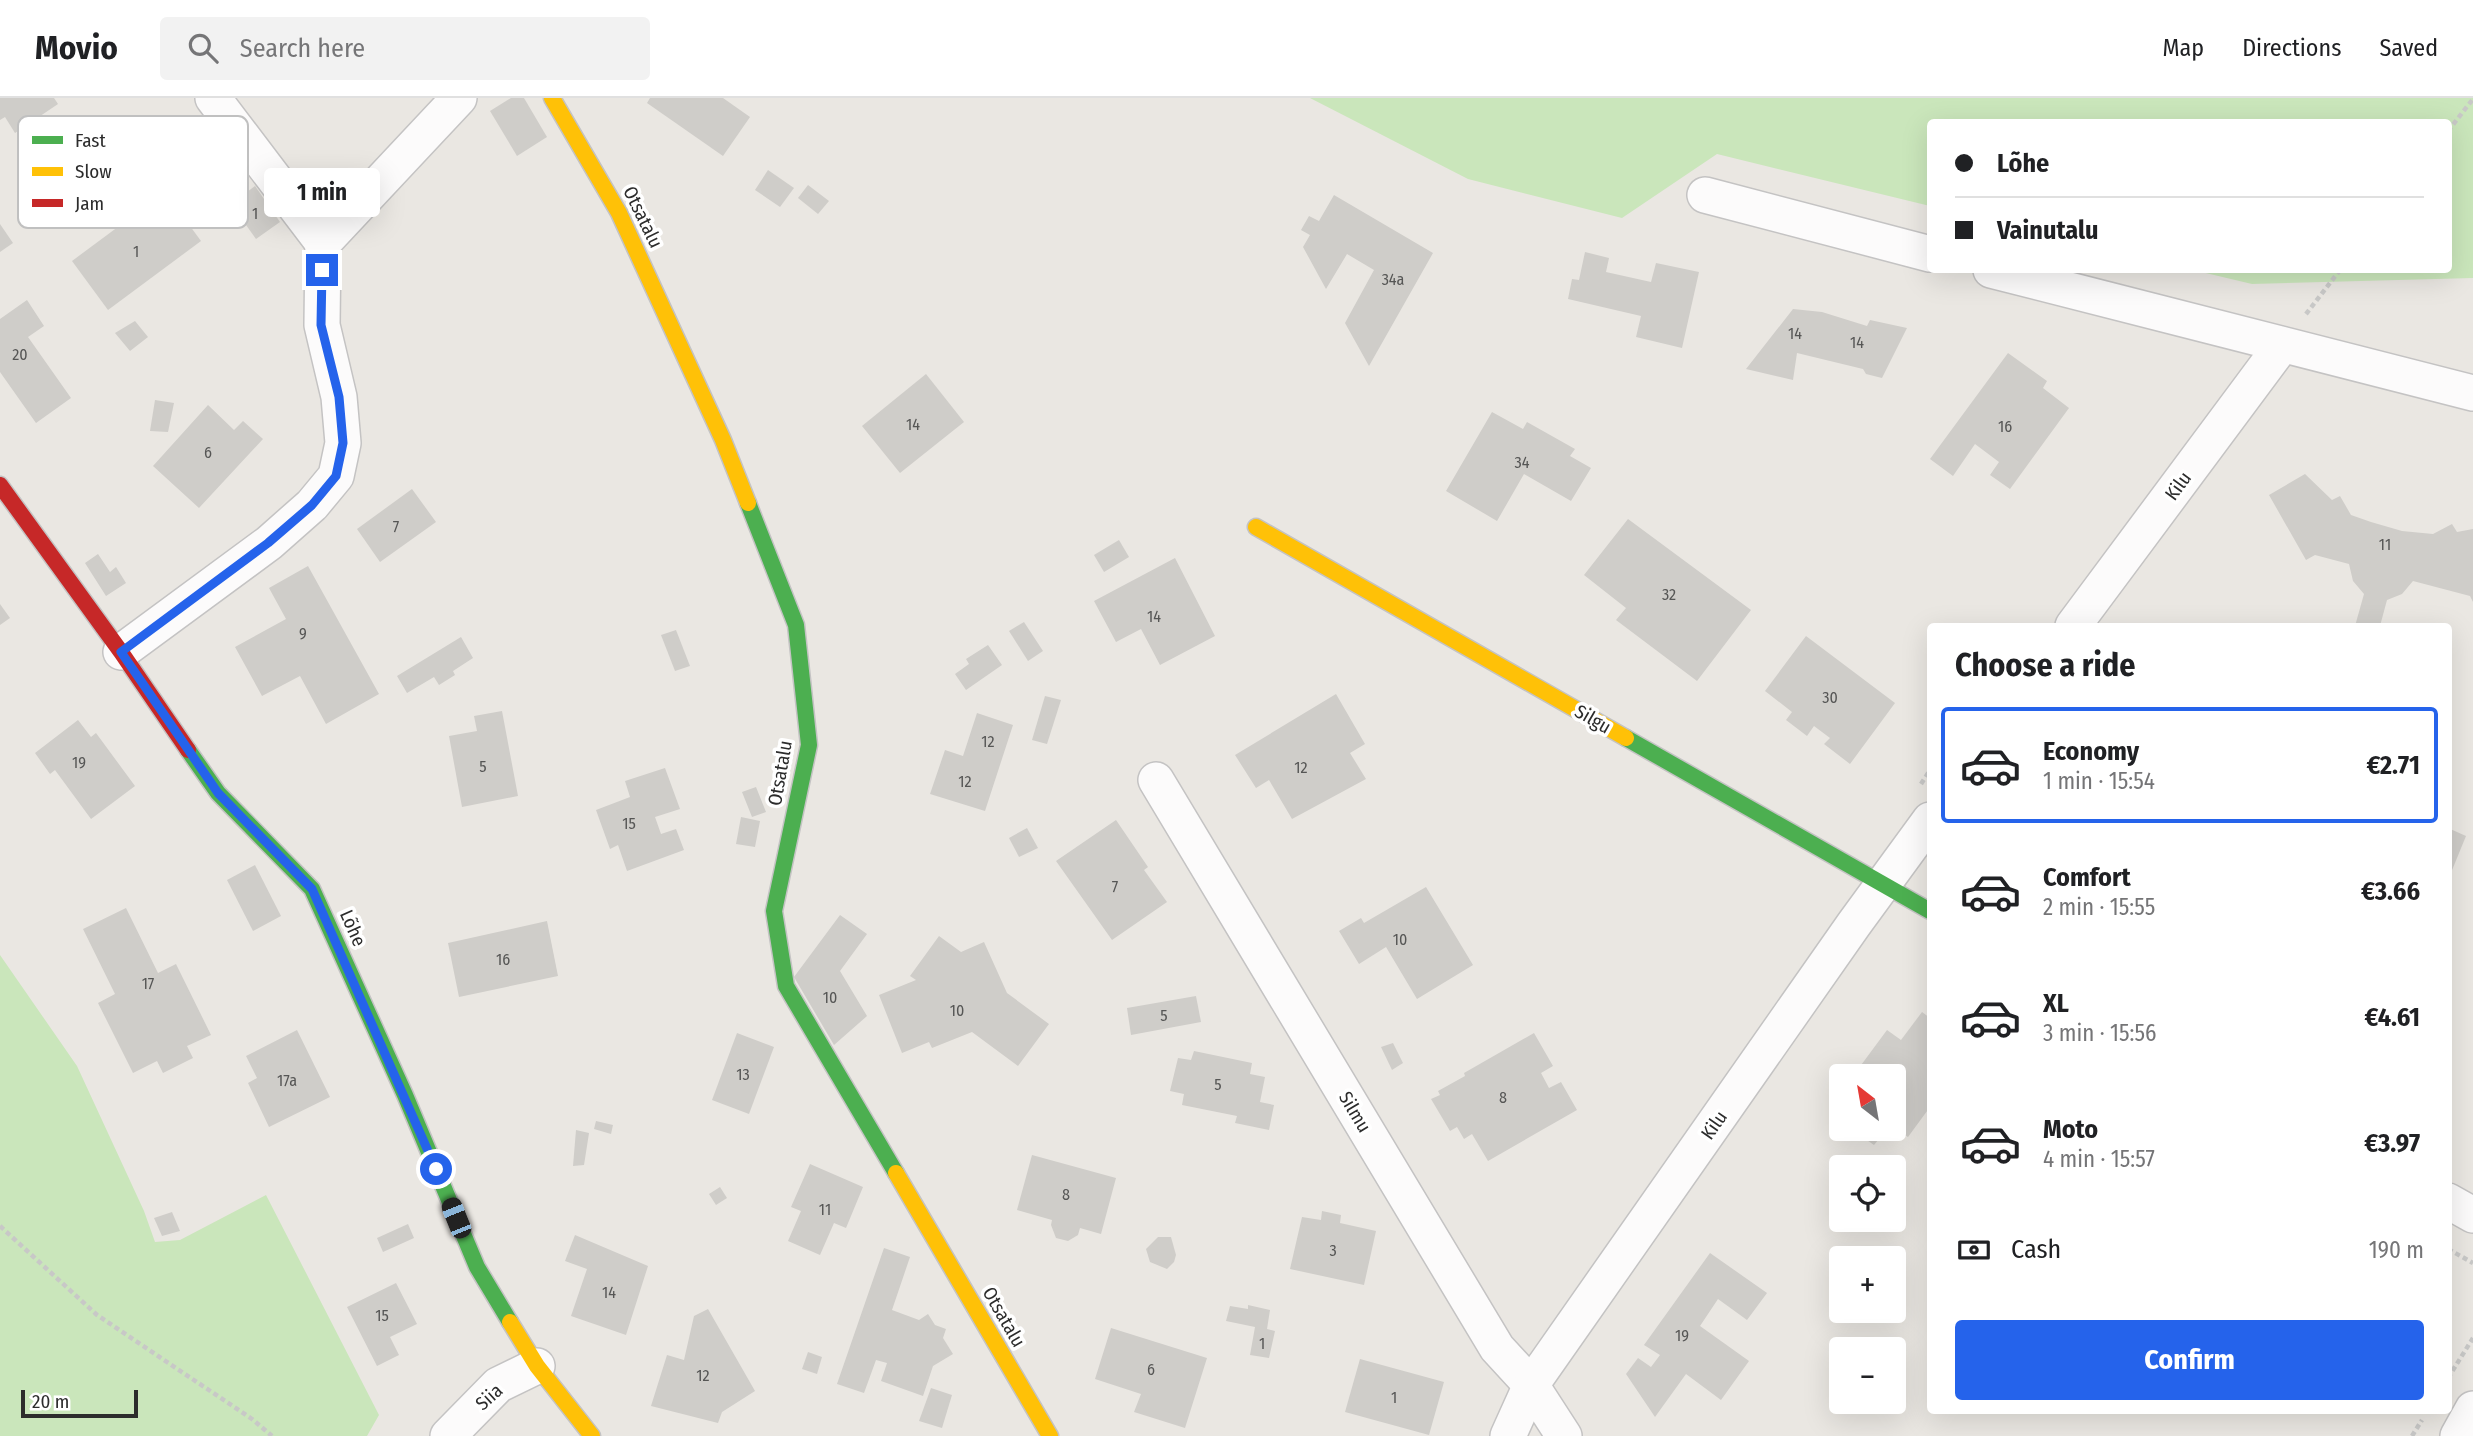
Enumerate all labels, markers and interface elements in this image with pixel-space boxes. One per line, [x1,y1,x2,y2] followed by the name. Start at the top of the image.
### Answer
[160,17,650,80] search box
[35,28,118,68] text: Movio
[184,29,222,67] icon: search
[240,33,365,64] text: Search here
[2163,34,2204,62] text: Map
[2242,34,2341,62] text: Directions
[2379,34,2438,62] text: Saved
[18,116,248,228] legend
[75,129,106,152] text: Fast
[1997,148,2049,179] text: Lõhe
[75,160,112,183] text: Slow
[264,169,380,218] callout: 1 min
[297,178,347,206] text: 1 min
[618,182,668,252] street label: Otsatalu
[75,192,104,215] text: Jam
[252,204,258,223] house number: 1
[1997,215,2099,246] text: Vainutalu
[133,242,139,261] house number: 1
[306,254,338,286] route end
[1382,270,1405,289] house number: 34a
[1788,324,1802,343] house number: 14
[1850,333,1864,352] house number: 14
[12,345,28,364] house number: 20
[906,415,920,434] house number: 14
[1998,417,2012,436] house number: 16
[204,443,212,462] house number: 6
[1515,453,1530,472] house number: 34
[2160,467,2196,505] street label: Kilu
[393,517,400,536] house number: 7
[2379,535,2391,554] house number: 11
[1662,585,1676,604] house number: 32
[1147,607,1161,626] house number: 14
[299,624,307,643] house number: 9
[1955,646,2136,684] text: Choose a ride
[1822,688,1838,707] house number: 30
[1571,700,1615,738] street label: Silgu
[981,732,995,751] house number: 12
[1959,734,2022,797] icon: car
[2043,736,2139,767] text: Economy
[763,739,797,807] street label: Otsatalu
[2366,750,2420,781] text: €2.71
[72,753,86,772] house number: 19
[479,757,487,776] house number: 5
[1294,758,1308,777] house number: 12
[2043,767,2155,795] text: 1 min · 15:54
[958,772,972,791] house number: 12
[622,814,636,833] house number: 15
[1959,860,2022,923] icon: car
[2043,862,2131,893] text: Comfort
[2361,876,2420,907] text: €3.66
[1112,877,1119,896] house number: 7
[2043,893,2155,921] text: 2 min · 15:55
[335,906,371,950] street label: Lõhe
[1393,930,1407,949] house number: 10
[496,950,510,969] house number: 16
[142,974,155,993] house number: 17
[1959,986,2022,1049] icon: car
[823,988,837,1007] house number: 10
[2043,988,2069,1019] text: XL
[950,1001,964,1020] house number: 10
[2365,1002,2420,1033] text: €4.61
[1160,1006,1168,1025] house number: 5
[2043,1019,2157,1047] text: 3 min · 15:56
[1829,1064,1906,1141] north arrow
[1829,1064,1906,1414] map controls
[736,1065,750,1084] house number: 13
[277,1071,297,1090] house number: 17a
[1214,1075,1222,1094] house number: 5
[1334,1087,1376,1137] street label: Silmu
[1499,1088,1507,1107] house number: 8
[1696,1106,1732,1144] street label: Kilu
[1959,1112,2022,1175] icon: car
[2043,1114,2098,1145] text: Moto
[2364,1128,2420,1159] text: €3.97
[2043,1145,2155,1173] text: 4 min · 15:57
[420,1153,452,1185] route start
[1829,1155,1906,1232] button: locate
[1062,1185,1070,1204] house number: 8
[439,1195,474,1241] car
[819,1200,831,1219] house number: 11
[1955,1231,1993,1269] icon: cash
[2011,1234,2061,1265] text: Cash
[2369,1236,2424,1264] text: 190 m
[1329,1241,1337,1260] house number: 3
[1829,1246,1906,1323] button: +
[602,1283,616,1302] house number: 14
[978,1283,1030,1351] street label: Otsatalu
[375,1306,389,1325] house number: 15
[1955,1320,2424,1400] button: Confirm
[1675,1326,1689,1345] house number: 19
[1259,1334,1265,1353] house number: 1
[1829,1337,1906,1414] button: −
[1147,1360,1155,1379] house number: 6
[696,1366,710,1385] house number: 12
[471,1379,507,1415] street label: Siia
[21,1387,138,1419] scale bar
[1391,1388,1397,1407] house number: 1
[32,1390,69,1413] text: 20 m

